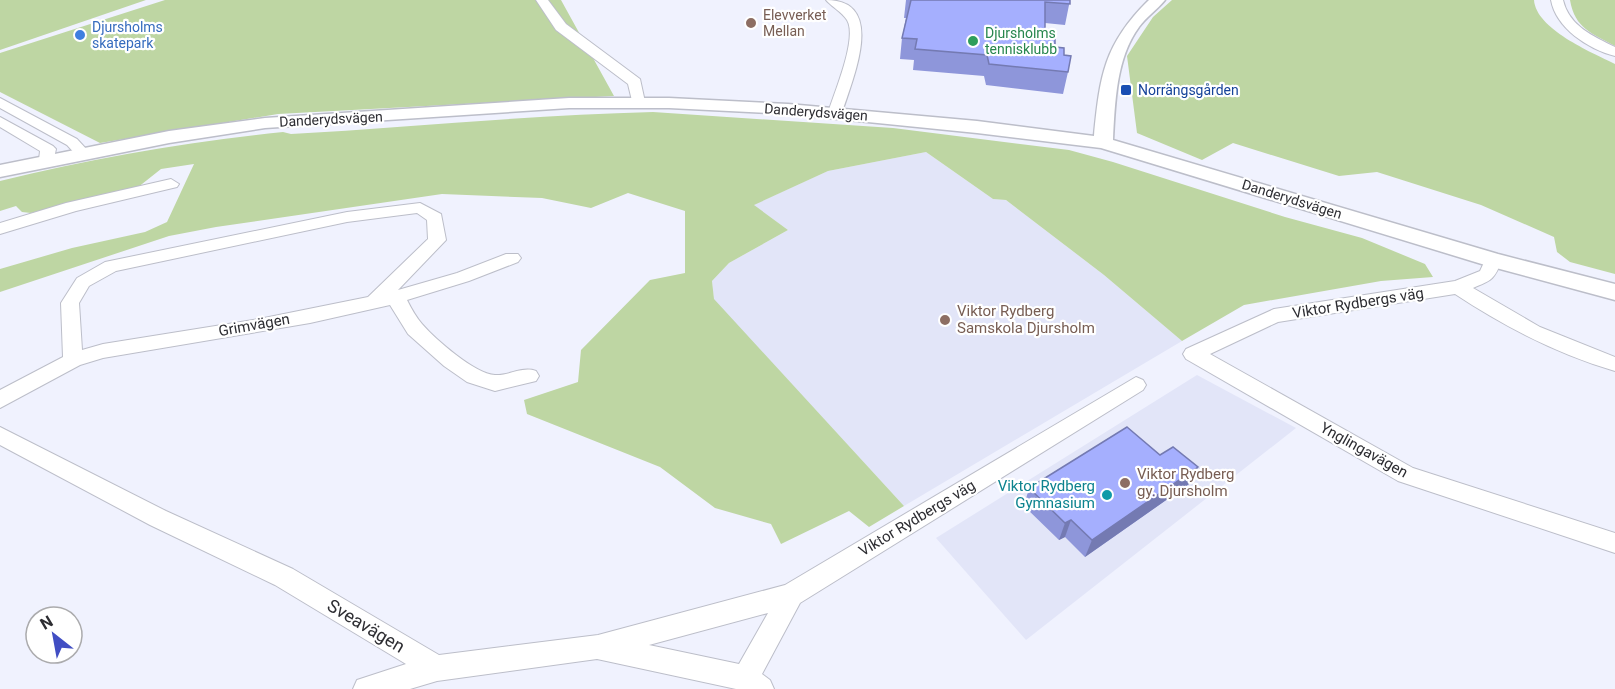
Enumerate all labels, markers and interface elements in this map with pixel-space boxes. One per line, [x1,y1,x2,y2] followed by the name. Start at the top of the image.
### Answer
[763,7,827,39] place label: Elevverket Mellan
[744,16,758,30] marker: Elevverket Mellan
[92,19,163,51] place label: Djursholms skatepark
[985,25,1057,57] place label: Djursholms tennisklubb
[73,28,87,42] marker: Djursholms skatepark
[966,34,980,48] marker: Djursholms tennisklubb
[1138,82,1239,98] place label: Norrängsgården
[1119,83,1133,97] marker: Norrängsgården
[764,100,868,124] street label: Danderydsvägen
[279,108,383,130] street label: Danderydsvägen
[1240,176,1344,222] street label: Danderydsvägen
[1291,284,1425,322] street label: Viktor Rydbergs väg
[957,302,1095,337] place label: Viktor Rydberg Samskola Djursholm
[217,310,291,340] street label: Grimvägen
[938,313,952,327] marker: Viktor Rydberg Samskola Djursholm
[1317,419,1411,481] street label: Ynglingavägen
[1137,465,1234,500] place label: Viktor Rydberg gy. Djursholm
[856,476,978,560] street label: Viktor Rydbergs väg
[1118,476,1132,490] marker: Viktor Rydberg gy. Djursholm
[998,477,1095,512] place label: Viktor Rydberg Gymnasium
[1100,488,1114,502] marker: Viktor Rydberg Gymnasium
[324,594,409,657] street label: Sveavägen
[24,605,84,665] north arrow
[37,612,56,634] text: N

